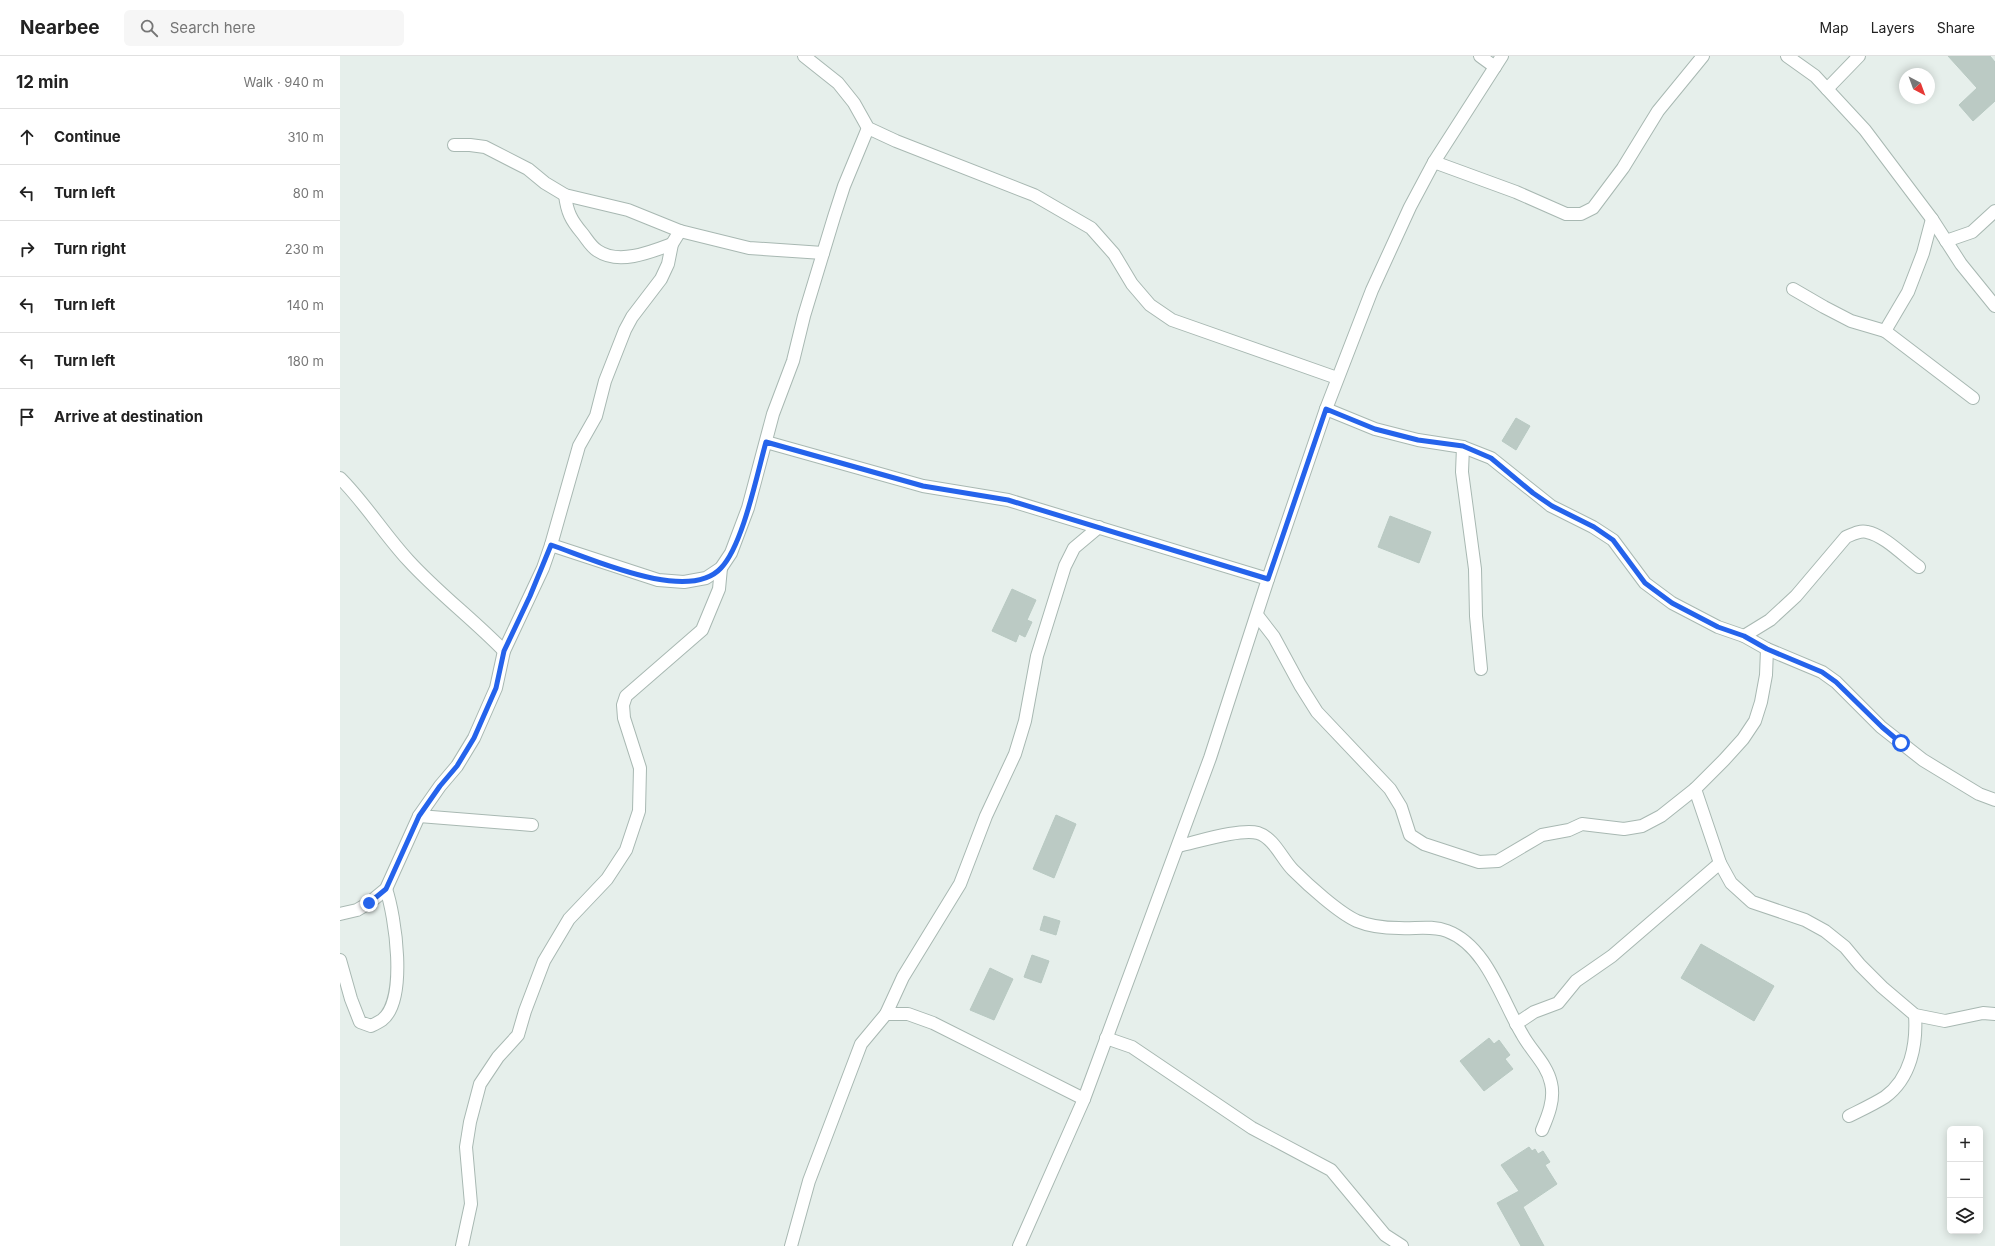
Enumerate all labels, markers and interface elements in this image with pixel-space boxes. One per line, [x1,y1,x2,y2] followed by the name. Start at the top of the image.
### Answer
[124,10,404,46] search box
[20,16,100,39] text: Nearbee
[138,17,160,39] icon: search
[170,18,255,37] text: Search here
[1820,19,1849,36] text: Map
[1871,19,1915,36] text: Layers
[1937,19,1975,36] text: Share
[1899,68,1935,104] north arrow
[16,72,69,92] text: 12 min
[244,74,324,90] text: Walk · 940 m
[16,126,38,148] icon: ahead
[54,127,121,146] text: Continue
[287,129,324,145] text: 310 m
[16,182,38,204] icon: left
[54,183,115,202] text: Turn left
[293,185,324,201] text: 80 m
[16,238,38,260] icon: right
[54,239,126,258] text: Turn right
[285,241,324,257] text: 230 m
[16,294,38,316] icon: left
[54,295,115,314] text: Turn left
[287,297,324,313] text: 140 m
[16,350,38,372] icon: left
[54,351,115,370] text: Turn left
[287,353,324,369] text: 180 m
[16,406,38,428] icon: arrive
[54,407,203,426] text: Arrive at destination
[1892,734,1910,752] route start
[360,894,378,912] route end
[1947,1126,1983,1234] map controls
[1947,1126,1983,1162] button: +
[1947,1162,1983,1198] button: −
[1947,1198,1983,1234] button: layers

